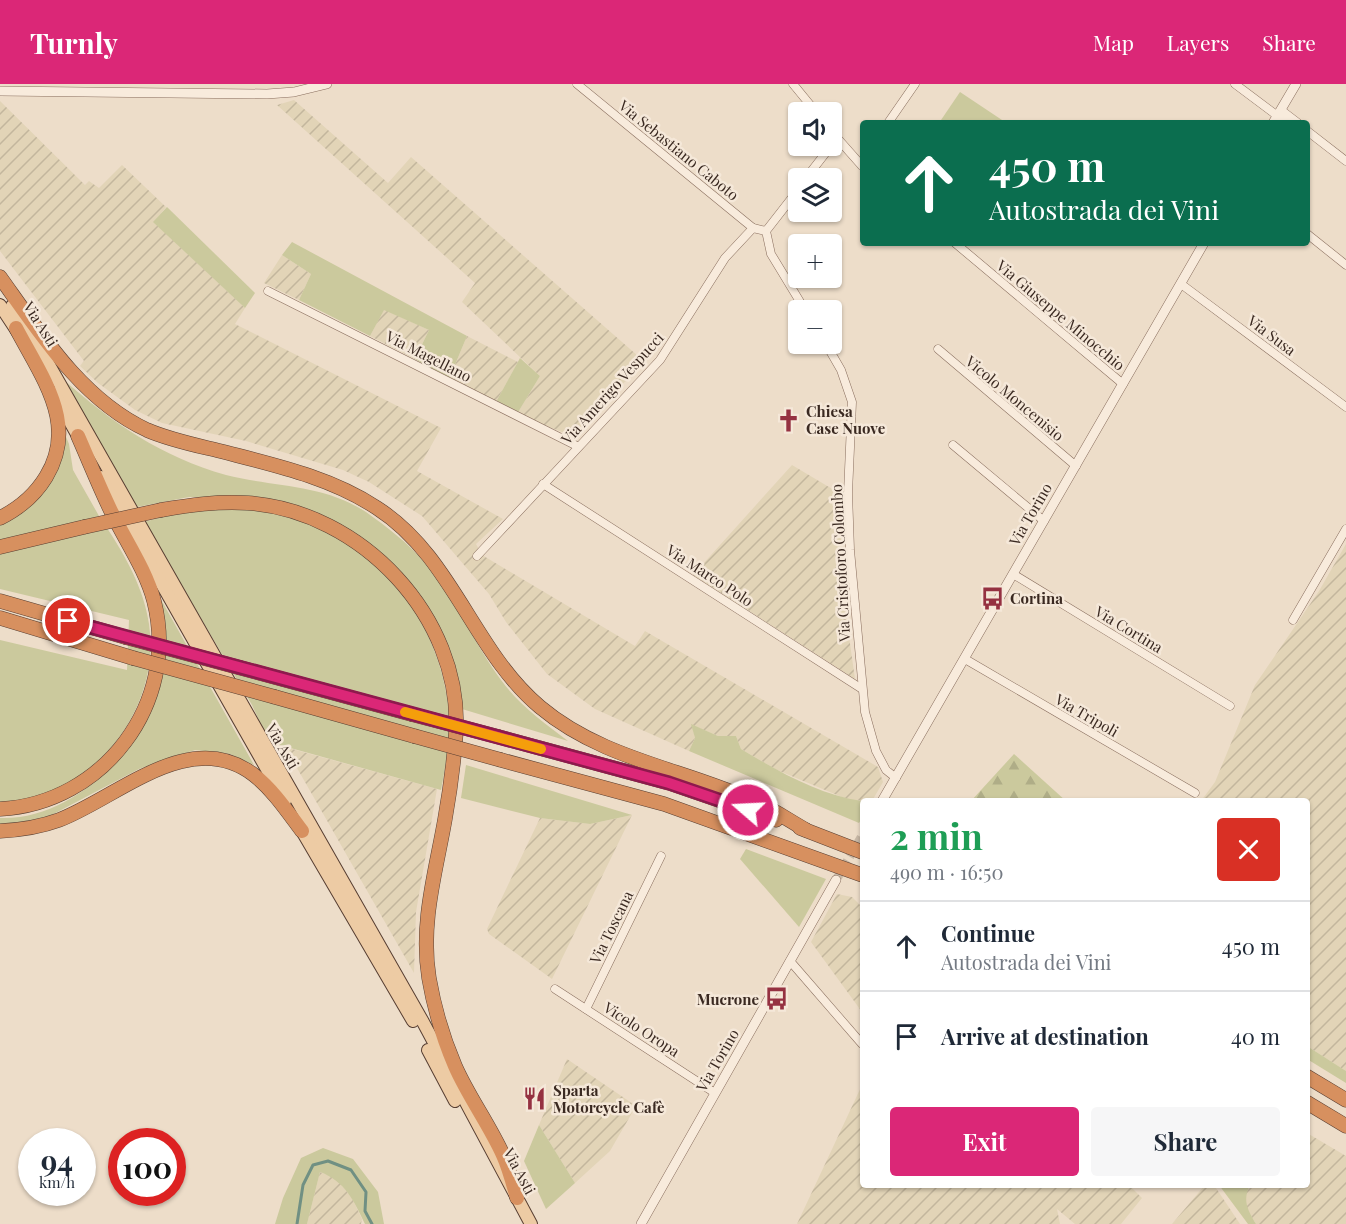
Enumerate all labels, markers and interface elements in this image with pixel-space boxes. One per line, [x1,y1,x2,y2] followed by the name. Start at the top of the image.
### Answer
[30,24,118,61] text: Turnly
[1093,28,1134,56] text: Map
[1167,28,1229,56] text: Layers
[1262,28,1316,56] text: Share
[614,95,743,205] street label: Via Sebastiano Caboto
[788,102,842,354] map controls
[788,102,842,156] button: sound
[989,137,1105,193] text: 450 m
[890,144,968,222] icon: ahead
[788,168,842,222] button: layers
[989,191,1219,227] text: Autostrada dei Vini
[788,234,842,288] button: +
[992,255,1129,375] street label: Via Giuseppe Minocchio
[19,297,63,351] street label: Via Asti
[788,300,842,354] button: −
[1243,310,1301,360] street label: Via Susa
[382,325,475,386] street label: Via Magellano
[556,327,668,449] street label: Via Amerigo Vespucci
[961,350,1068,445] street label: Vicolo Moncenisio
[806,401,886,438] place label: Chiesa Case Nuove
[775,407,801,433] church icon: Chiesa Case Nuove
[1004,479,1056,550] street label: Via Torino
[826,484,854,643] street label: Via Cristoforo Colombo
[662,539,757,611] street label: Via Marco Polo
[979,585,1005,611] bus stop icon: Cortina
[1010,588,1063,608] place label: Cortina
[42,595,93,646] pin
[1091,600,1167,657] street label: Via Cortina
[51,604,84,637] icon: arrive
[1051,688,1123,741] street label: Via Tripoli
[261,719,304,773] street label: Via Asti
[716,778,780,842] position arrow
[890,811,983,859] text: 2 min
[1217,818,1280,881] button: close
[890,858,1003,885] text: 490 m · 16:50
[584,887,638,968] street label: Via Toscana
[941,918,1035,948] text: Continue
[890,930,923,963] icon: ahead
[1222,931,1280,961] text: 450 m
[941,948,1111,975] text: Autostrada dei Vini
[764,986,790,1012] bus stop icon: Mucrone
[697,989,759,1009] place label: Mucrone
[599,996,684,1061] street label: Vicolo Oropa
[890,1020,923,1053] icon: arrive
[941,1021,1149,1051] text: Arrive at destination
[1231,1021,1280,1051] text: 40 m
[691,1025,743,1096] street label: Via Torino
[553,1080,665,1117] place label: Sparta Motorcycle Cafè
[522,1086,548,1112] restaurant icon: Sparta Motorcycle Cafè
[890,1107,1079,1176] button: Exit
[1091,1107,1280,1176] button: Share
[108,1128,186,1206] speed limit sign: 100
[41,1140,73,1180] text: 94
[499,1143,541,1198] street label: Via Asti
[39,1172,75,1192] text: km/h

